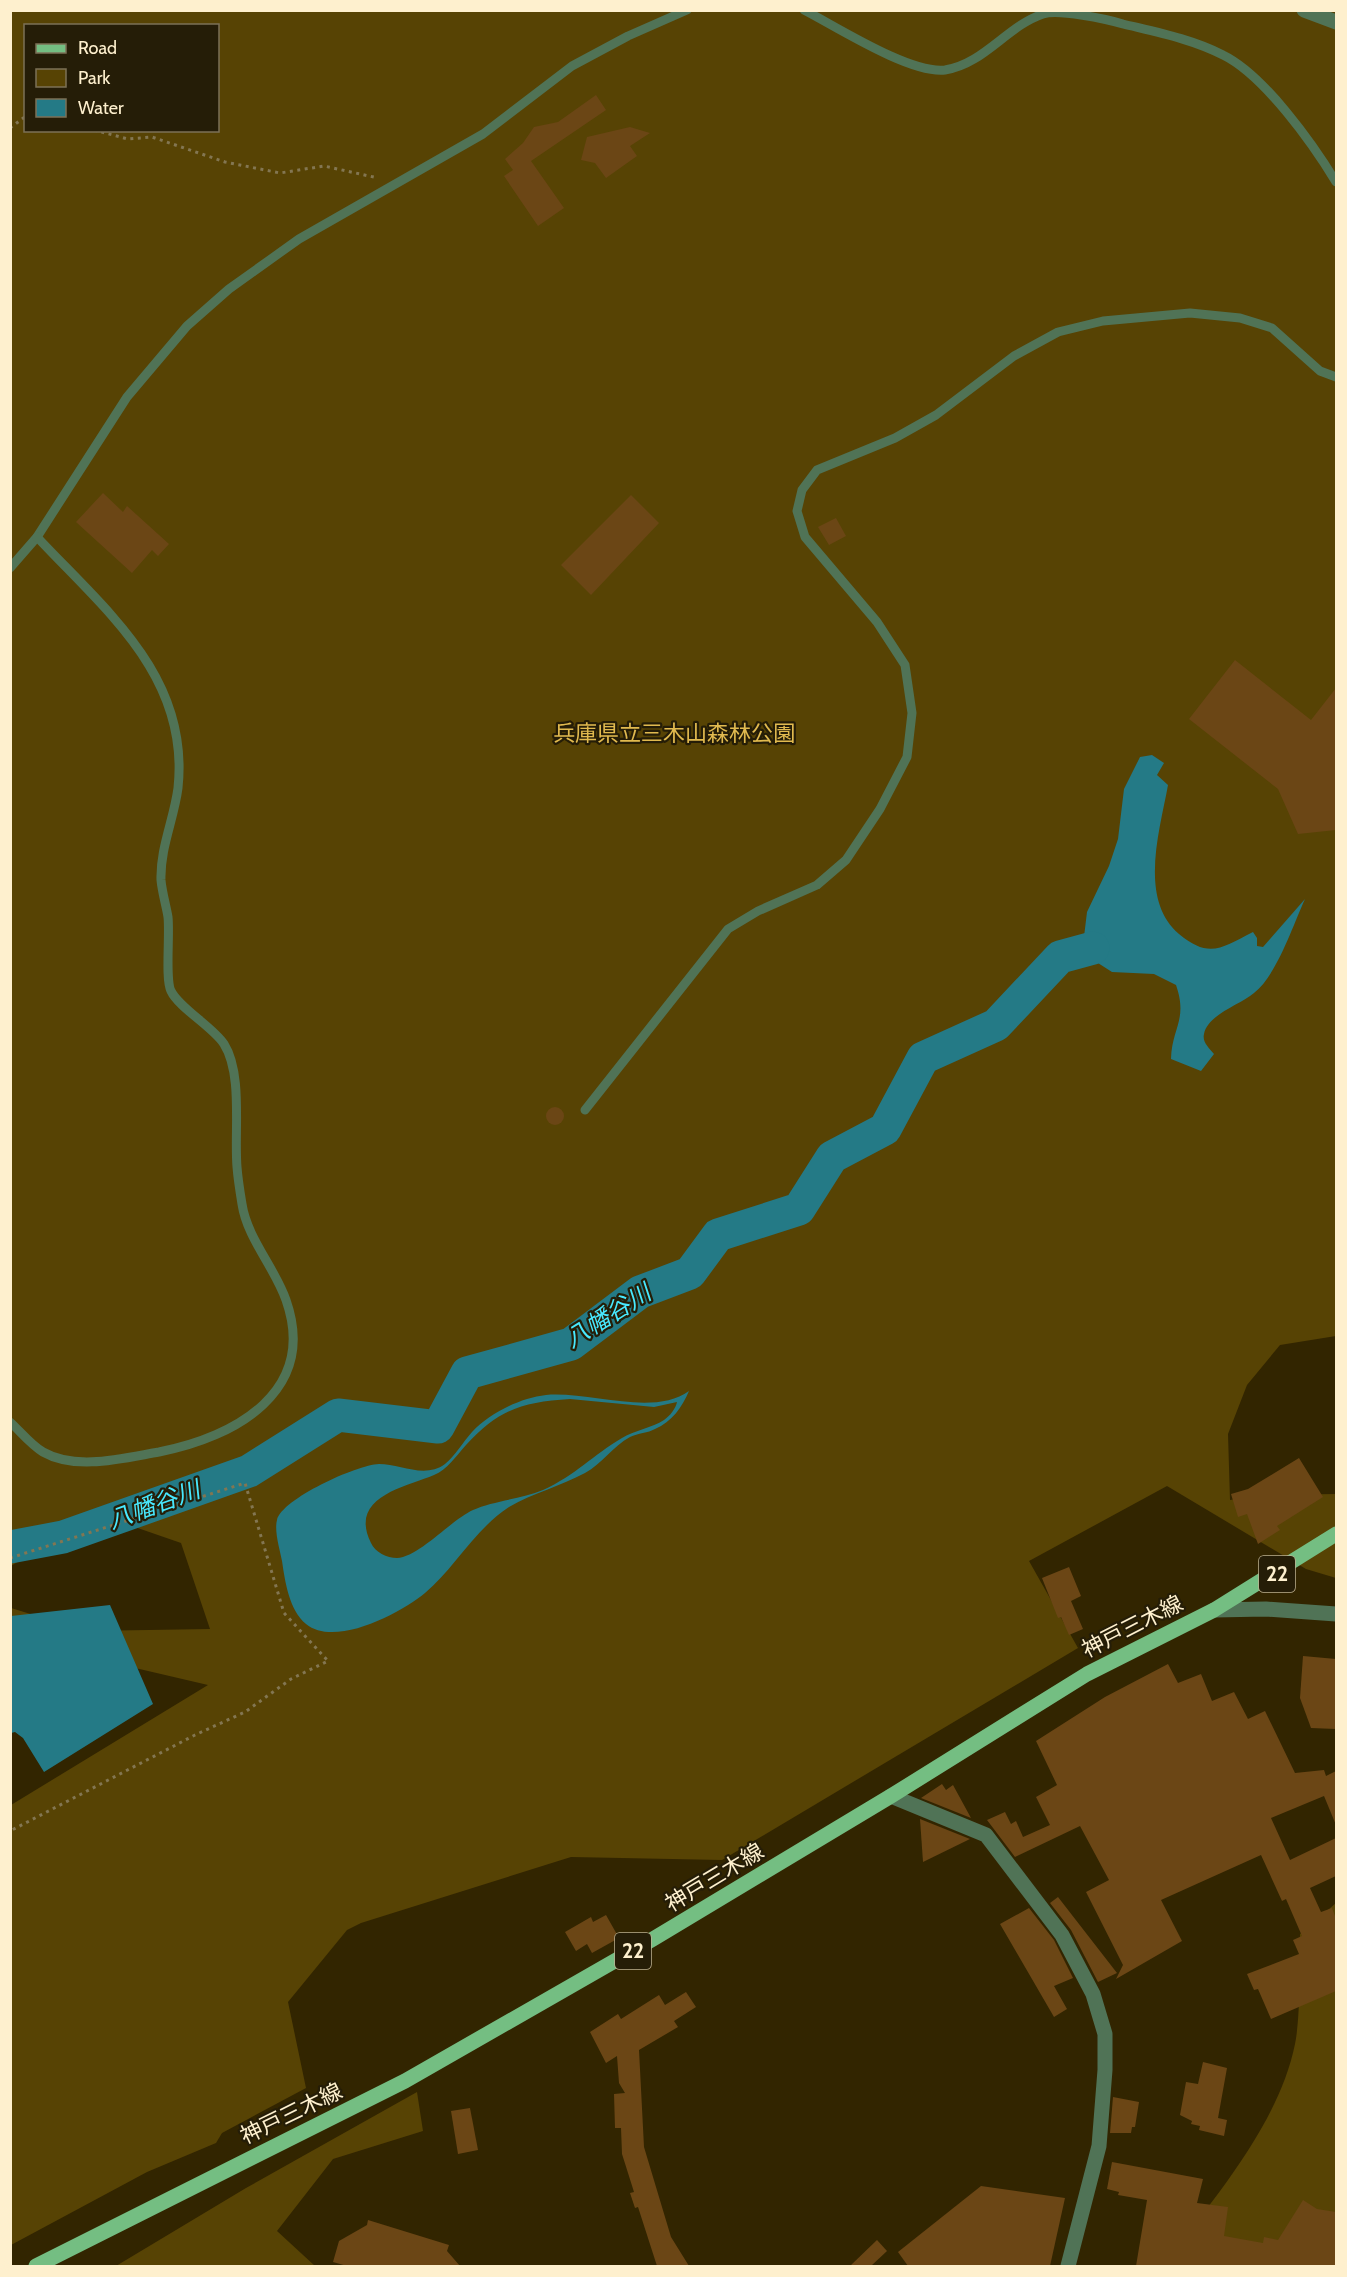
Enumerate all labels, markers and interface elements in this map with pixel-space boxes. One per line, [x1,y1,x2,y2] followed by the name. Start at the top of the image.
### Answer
[24,24,219,132] legend
[78,37,117,59] text: Road
[78,67,111,89] text: Park
[78,97,124,119] text: Water
[553,720,795,747] park label: 兵庫県立三木山森林公園
[559,1276,659,1353] water label: 八幡谷川
[104,1473,207,1535] water label: 八幡谷川
[1259,1556,1295,1592] road number: 22
[1077,1589,1187,1663] street label: 神戸三木線
[660,1838,768,1917] street label: 神戸三木線
[615,1933,651,1969] road number: 22
[236,2077,347,2150] street label: 神戸三木線

